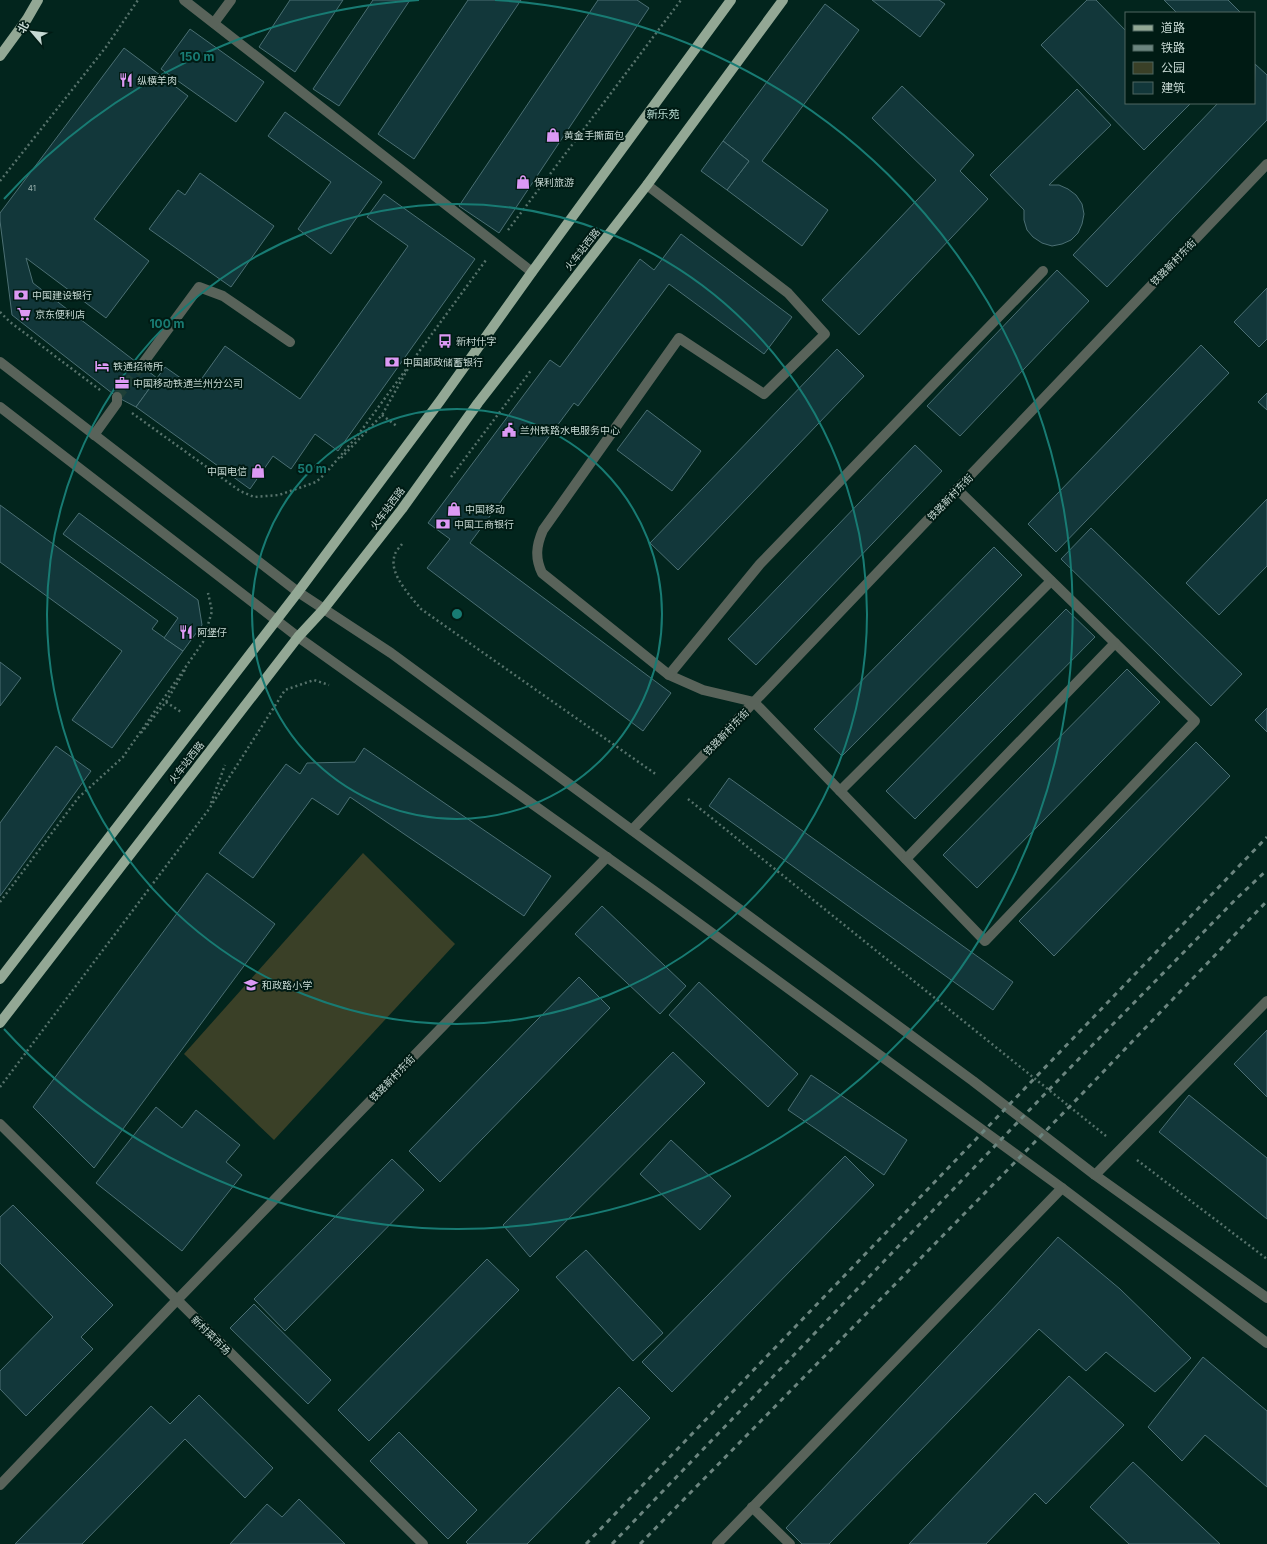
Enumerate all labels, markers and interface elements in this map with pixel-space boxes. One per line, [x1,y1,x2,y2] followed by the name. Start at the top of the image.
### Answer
[12,12,52,52] north arrow
[1125,12,1255,104] legend
[14,19,32,35] text: 北
[1161,20,1185,35] text: 道路
[1161,40,1185,55] text: 铁路
[180,49,214,64] text: 150 m
[1161,60,1185,75] text: 公园
[118,72,134,88] restaurant icon: 纵横羊肉
[137,74,177,86] place label: 纵横羊肉
[1161,80,1185,95] text: 建筑
[647,107,680,121] district label: 新乐苑
[545,127,561,143] shop icon: 黄金手撕面包
[564,129,624,141] place label: 黄金手撕面包
[515,174,531,190] shop icon: 保利旅游
[534,176,574,188] place label: 保利旅游
[28,183,36,193] house number: 41
[562,226,602,272] street label: 火车站西路
[1148,236,1198,288] street label: 铁路新村东街
[13,287,29,303] bank icon: 中国建设银行
[32,289,92,301] place label: 中国建设银行
[16,306,32,322] supermarket icon: 京东便利店
[35,308,85,320] place label: 京东便利店
[149,316,185,331] text: 100 m
[437,333,453,349] bus stop icon: 新村什字
[456,335,496,347] place label: 新村什字
[384,354,400,370] bank icon: 中国邮政储蓄银行
[403,356,483,368] place label: 中国邮政储蓄银行
[94,358,110,374] hotel icon: 铁通招待所
[113,360,163,372] place label: 铁通招待所
[114,375,130,391] office icon: 中国移动铁通兰州分公司
[133,377,243,389] place label: 中国移动铁通兰州分公司
[501,422,517,438] public building icon: 兰州铁路水电服务中心
[520,424,620,436] place label: 兰州铁路水电服务中心
[297,461,327,476] text: 50 m
[250,463,266,479] shop icon: 中国电信
[207,465,247,477] place label: 中国电信
[925,471,975,523] street label: 铁路新村东街
[367,484,407,532] street label: 火车站西路
[446,501,462,517] shop icon: 中国移动
[465,503,505,515] place label: 中国移动
[435,516,451,532] bank icon: 中国工商银行
[454,518,514,530] place label: 中国工商银行
[450,607,464,621] centre of rings
[178,624,194,640] restaurant icon: 阿堡仔
[197,626,227,638] place label: 阿堡仔
[701,706,751,758] street label: 铁路新村东街
[166,739,206,785] street label: 火车站西路
[243,977,259,993] school or university icon: 和政路小学
[262,979,312,991] place label: 和政路小学
[367,1052,417,1104] street label: 铁路新村东街
[189,1313,233,1357] street label: 新村菜市场

